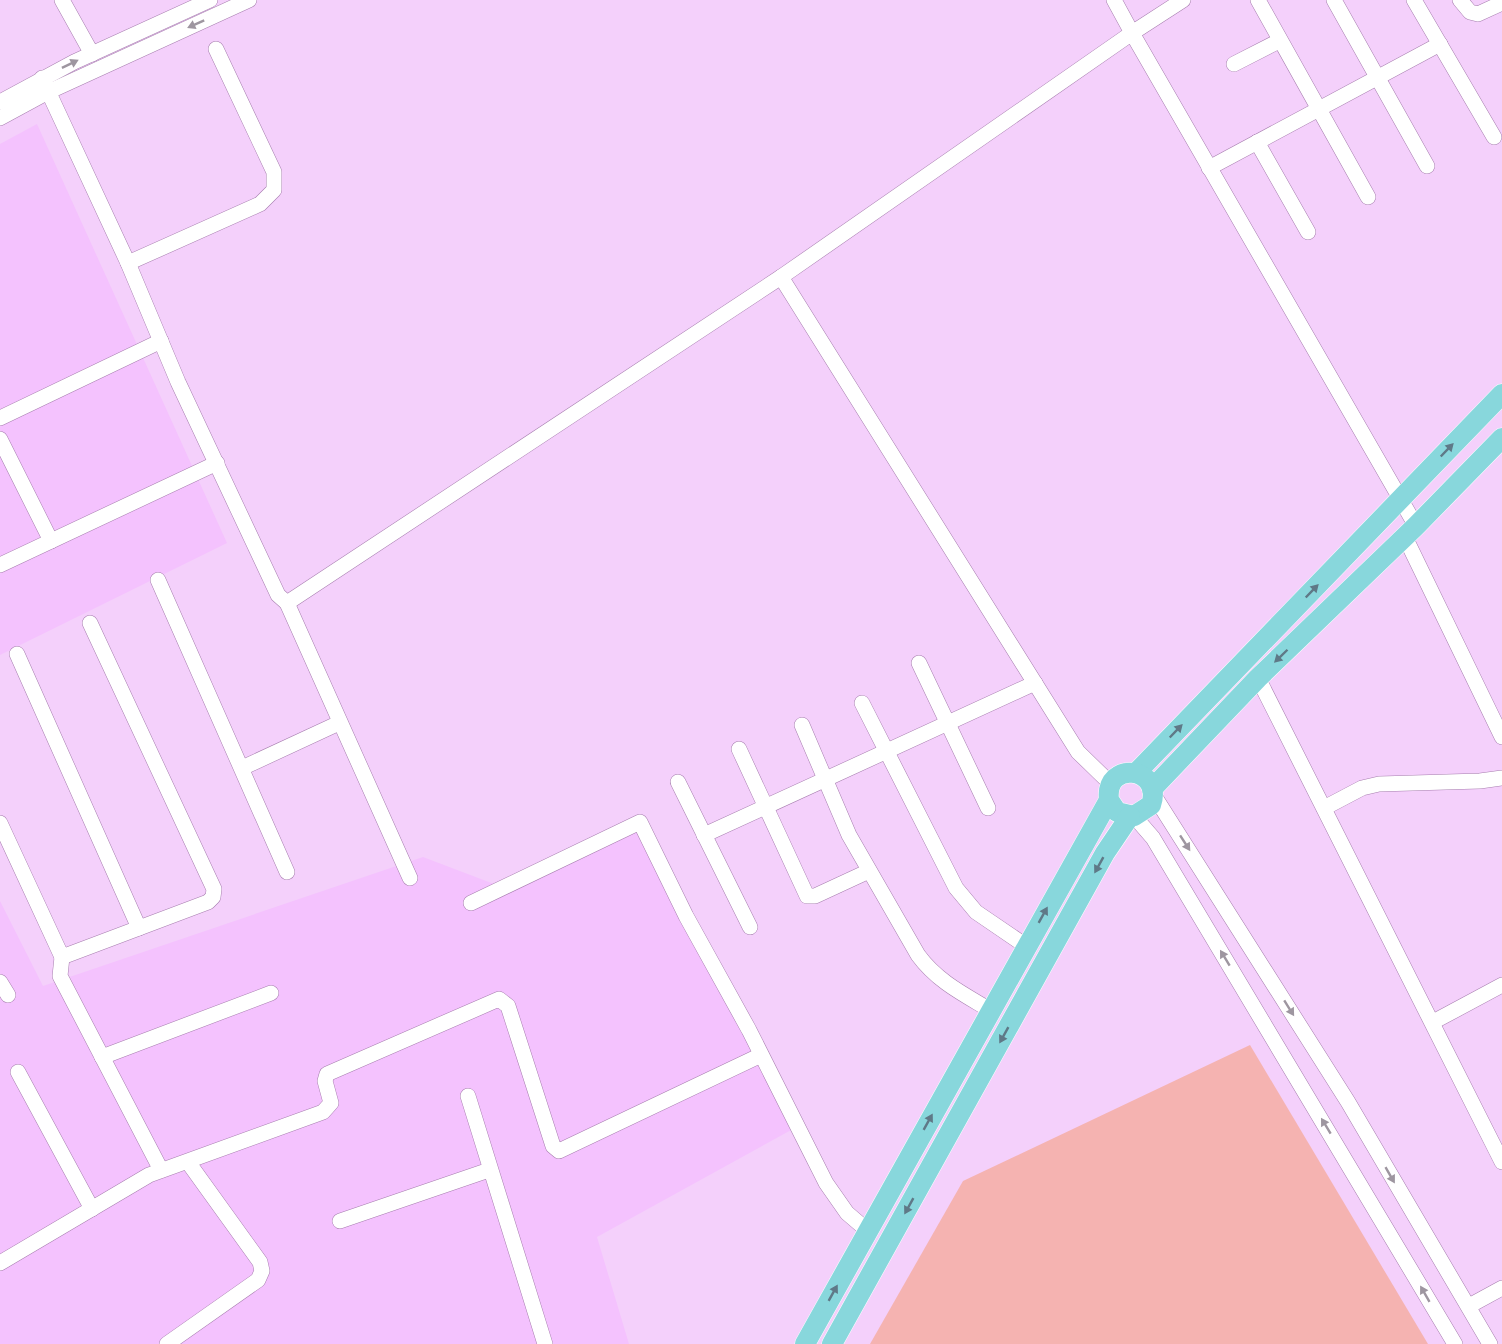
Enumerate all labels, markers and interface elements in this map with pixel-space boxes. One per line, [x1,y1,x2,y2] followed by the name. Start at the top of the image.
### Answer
[187,20,204,29] one-way arrow
[61,60,79,70] one-way arrow
[1440,444,1454,458] one-way arrow
[1305,583,1319,598] one-way arrow
[1274,648,1288,662] one-way arrow
[1169,724,1183,738] one-way arrow
[1180,835,1191,851] one-way arrow
[1093,857,1104,873] one-way arrow
[1038,906,1048,923] one-way arrow
[1220,950,1231,967] one-way arrow
[1283,1000,1294,1016] one-way arrow
[999,1027,1009,1044] one-way arrow
[923,1114,933,1131] one-way arrow
[1321,1117,1331,1134] one-way arrow
[1385,1167,1396,1183] one-way arrow
[904,1198,914,1215] one-way arrow
[828,1284,838,1301] one-way arrow
[1419,1286,1430,1302] one-way arrow

